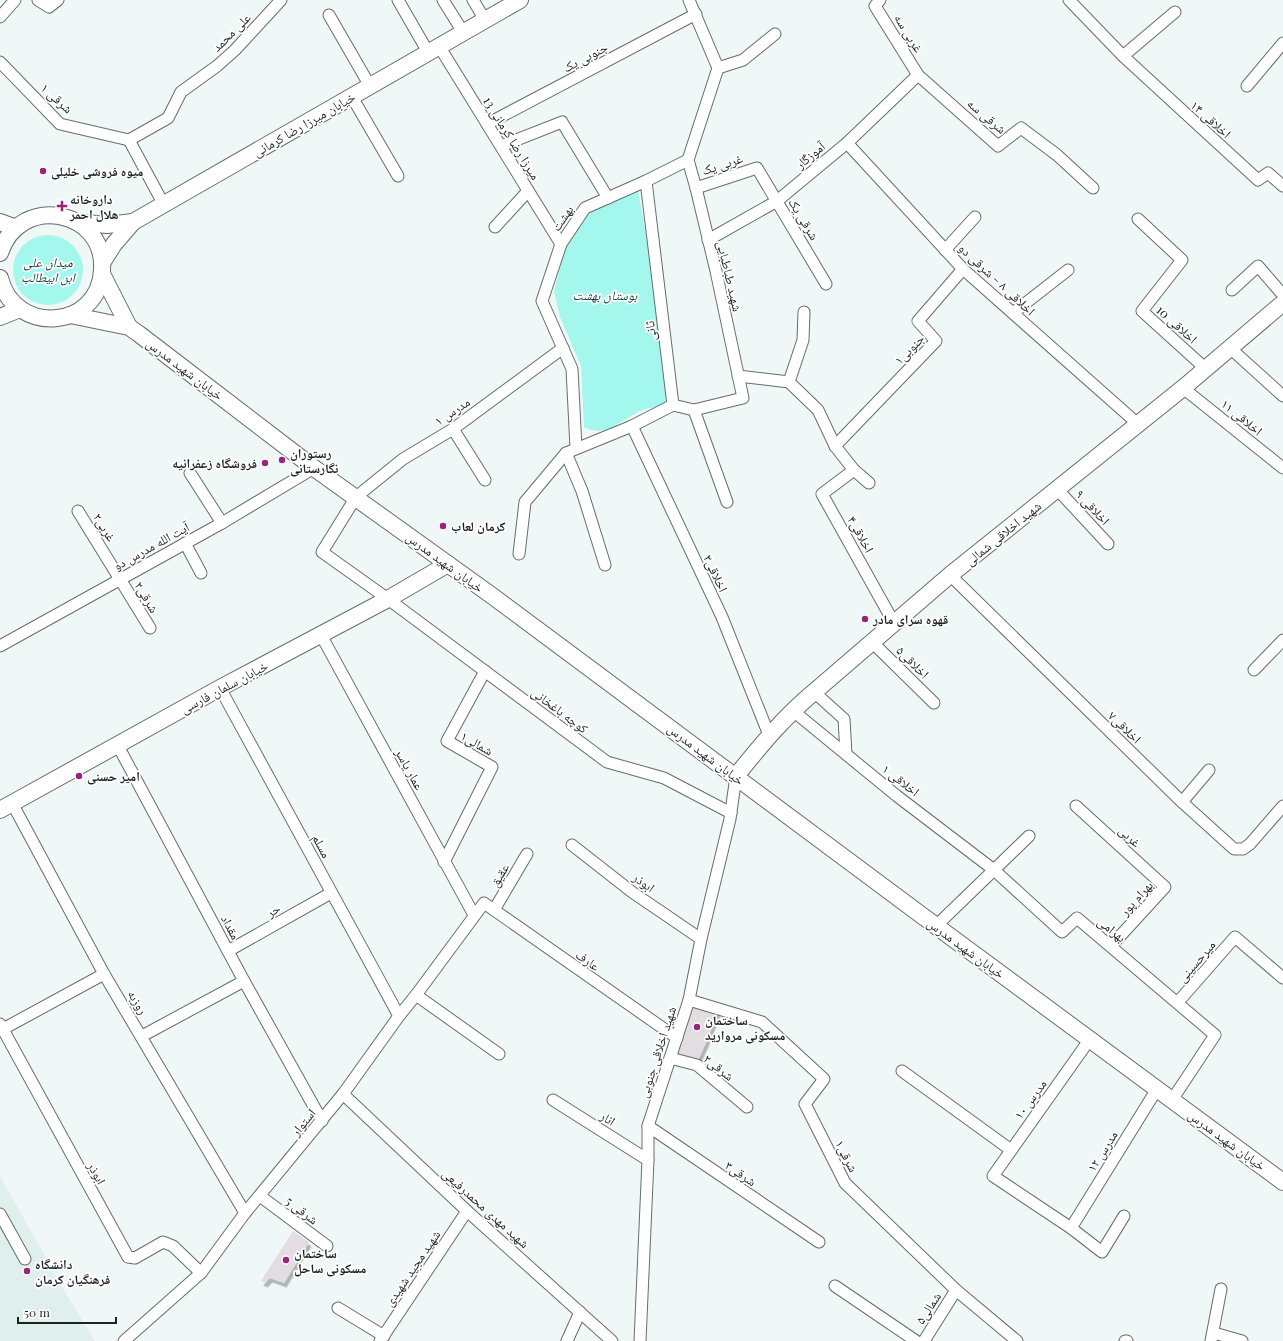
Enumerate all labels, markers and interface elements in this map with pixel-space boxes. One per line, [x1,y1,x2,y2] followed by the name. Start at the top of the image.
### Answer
[208,8,255,55] street label: علی محمد
[890,10,928,56] street label: غربی سه
[559,38,611,76] street label: جنوبی یک
[37,79,77,117] street label: شرقی ۱
[250,87,358,161] street label: خیابان میرزا رضا کرمانی
[479,93,545,183] street label: میرزا رضا کرمانی 13
[964,94,1010,138] street label: شرقی سه
[1187,96,1235,142] street label: اخلاقی ۱۴
[790,137,829,173] street label: آموزگار
[699,149,745,179] street label: غربی یک
[51,162,143,180] place label: میوه فروشی خلیلی
[38,166,48,176] marker: میوه فروشی خلیلی
[69,190,119,222] place label: داروخانه هلال احمر
[784,195,824,243] street label: شرقی یک
[57,201,67,211] marker: داروخانه هلال احمر
[547,201,577,234] street label: بهشت
[713,239,747,313] street label: شهید طباطبایی
[955,239,1039,319] street label: اخلاقی ۸ - شرقی دو
[21,253,77,286] park label: میدان علی ابن ابیطالب
[573,286,638,304] park label: بوستان بهشت
[1153,301,1201,347] street label: اخلاقی 10
[640,319,660,342] street label: ثانی
[890,330,928,368] street label: جنوبی۱
[143,334,227,404] street label: خیابان شهید مدرس
[431,392,473,429] street label: مدرس ۱
[1217,395,1267,439] street label: اخلاقی ۱۱
[290,444,339,477] place label: رستوران نگارستانی
[172,454,257,471] place label: فروشگاه زعفرانیه
[277,455,287,465] marker: رستوران نگارستانی
[260,458,270,468] marker: فروشگاه زعفرانیه
[1072,485,1114,529] street label: اخلاقی ۹
[961,497,1045,569] street label: شهید اخلاقی شمالی
[89,509,121,545] street label: غربی۲
[844,512,878,556] street label: اخلاقی۴
[110,517,193,574] street label: آیت الله مدرس دو
[451,517,506,534] place label: کرمان لعاب
[438,521,448,531] marker: کرمان لعاب
[403,528,487,596] street label: خیابان شهید مدرس
[699,551,733,595] street label: اخلاقی۲
[131,578,163,616] street label: شرقی۲
[872,610,948,627] place label: قهوه سرای مادر
[860,614,870,624] marker: قهوه سرای مادر
[893,642,933,682] street label: اخلاقی۵
[177,656,271,718] street label: خیابان سلمان فارسی
[528,683,593,738] street label: کوچه باغخانی
[1105,707,1145,747] street label: اخلاقی۷
[664,719,748,789] street label: خیابان شهید مدرس
[457,727,497,759] street label: شمالی۱
[391,744,429,793] street label: عمار یاسر
[879,760,923,800] street label: اخلاقی ۱
[87,767,140,785] place label: امیر حسنی
[74,771,84,781] marker: امیر حسنی
[1115,821,1145,851] street label: غربی
[308,831,336,861] street label: مسلم
[485,859,513,890] street label: عقیق
[629,867,659,896] street label: ابوذر
[1115,876,1157,920] street label: بهرام پور
[262,899,283,922] street label: حر
[218,911,245,942] street label: مقداد
[1094,912,1130,946] street label: بهرامی
[924,914,1008,982] street label: خیابان شهید مدرس
[1173,936,1219,986] street label: میرحسینی
[572,945,604,975] street label: عارف
[124,986,152,1018] street label: روزبه
[634,1004,680,1100] street label: شهید اخلاقی جنوبی
[705,1011,785,1044] place label: ساختمان مسکونی مروارید
[692,1022,702,1032] marker: ساختمان مسکونی مروارید
[700,1049,738,1085] street label: شرقی۲
[1009,1075,1051,1123] street label: مدرس ۱۰
[286,1104,320,1140] street label: استوار
[596,1106,619,1130] street label: انار
[1185,1106,1269,1174] street label: خیابان شهید مدرس
[1082,1127,1122,1175] street label: مدرس ۱۲
[831,1137,863,1175] street label: شرقی۱
[722,1156,760,1190] street label: شرقی۳
[83,1158,110,1187] street label: ابوذر
[439,1164,533,1252] street label: شهید مهدی محمدرفیعی
[282,1192,322,1228] street label: شرقی 5
[380,1226,444,1310] street label: شهید مجید شهیدی
[294,1244,367,1277] place label: ساختمان مسکونی ساحل
[35,1255,110,1287] place label: دانشگاه فرهنگیان کرمان
[281,1255,291,1265] marker: ساختمان مسکونی ساحل
[22,1266,32,1276] marker: دانشگاه فرهنگیان کرمان
[911,1289,945,1327] street label: شمالی۵
[18,1299,116,1325] scale bar
[24,1304,50,1320] text: 50 m

